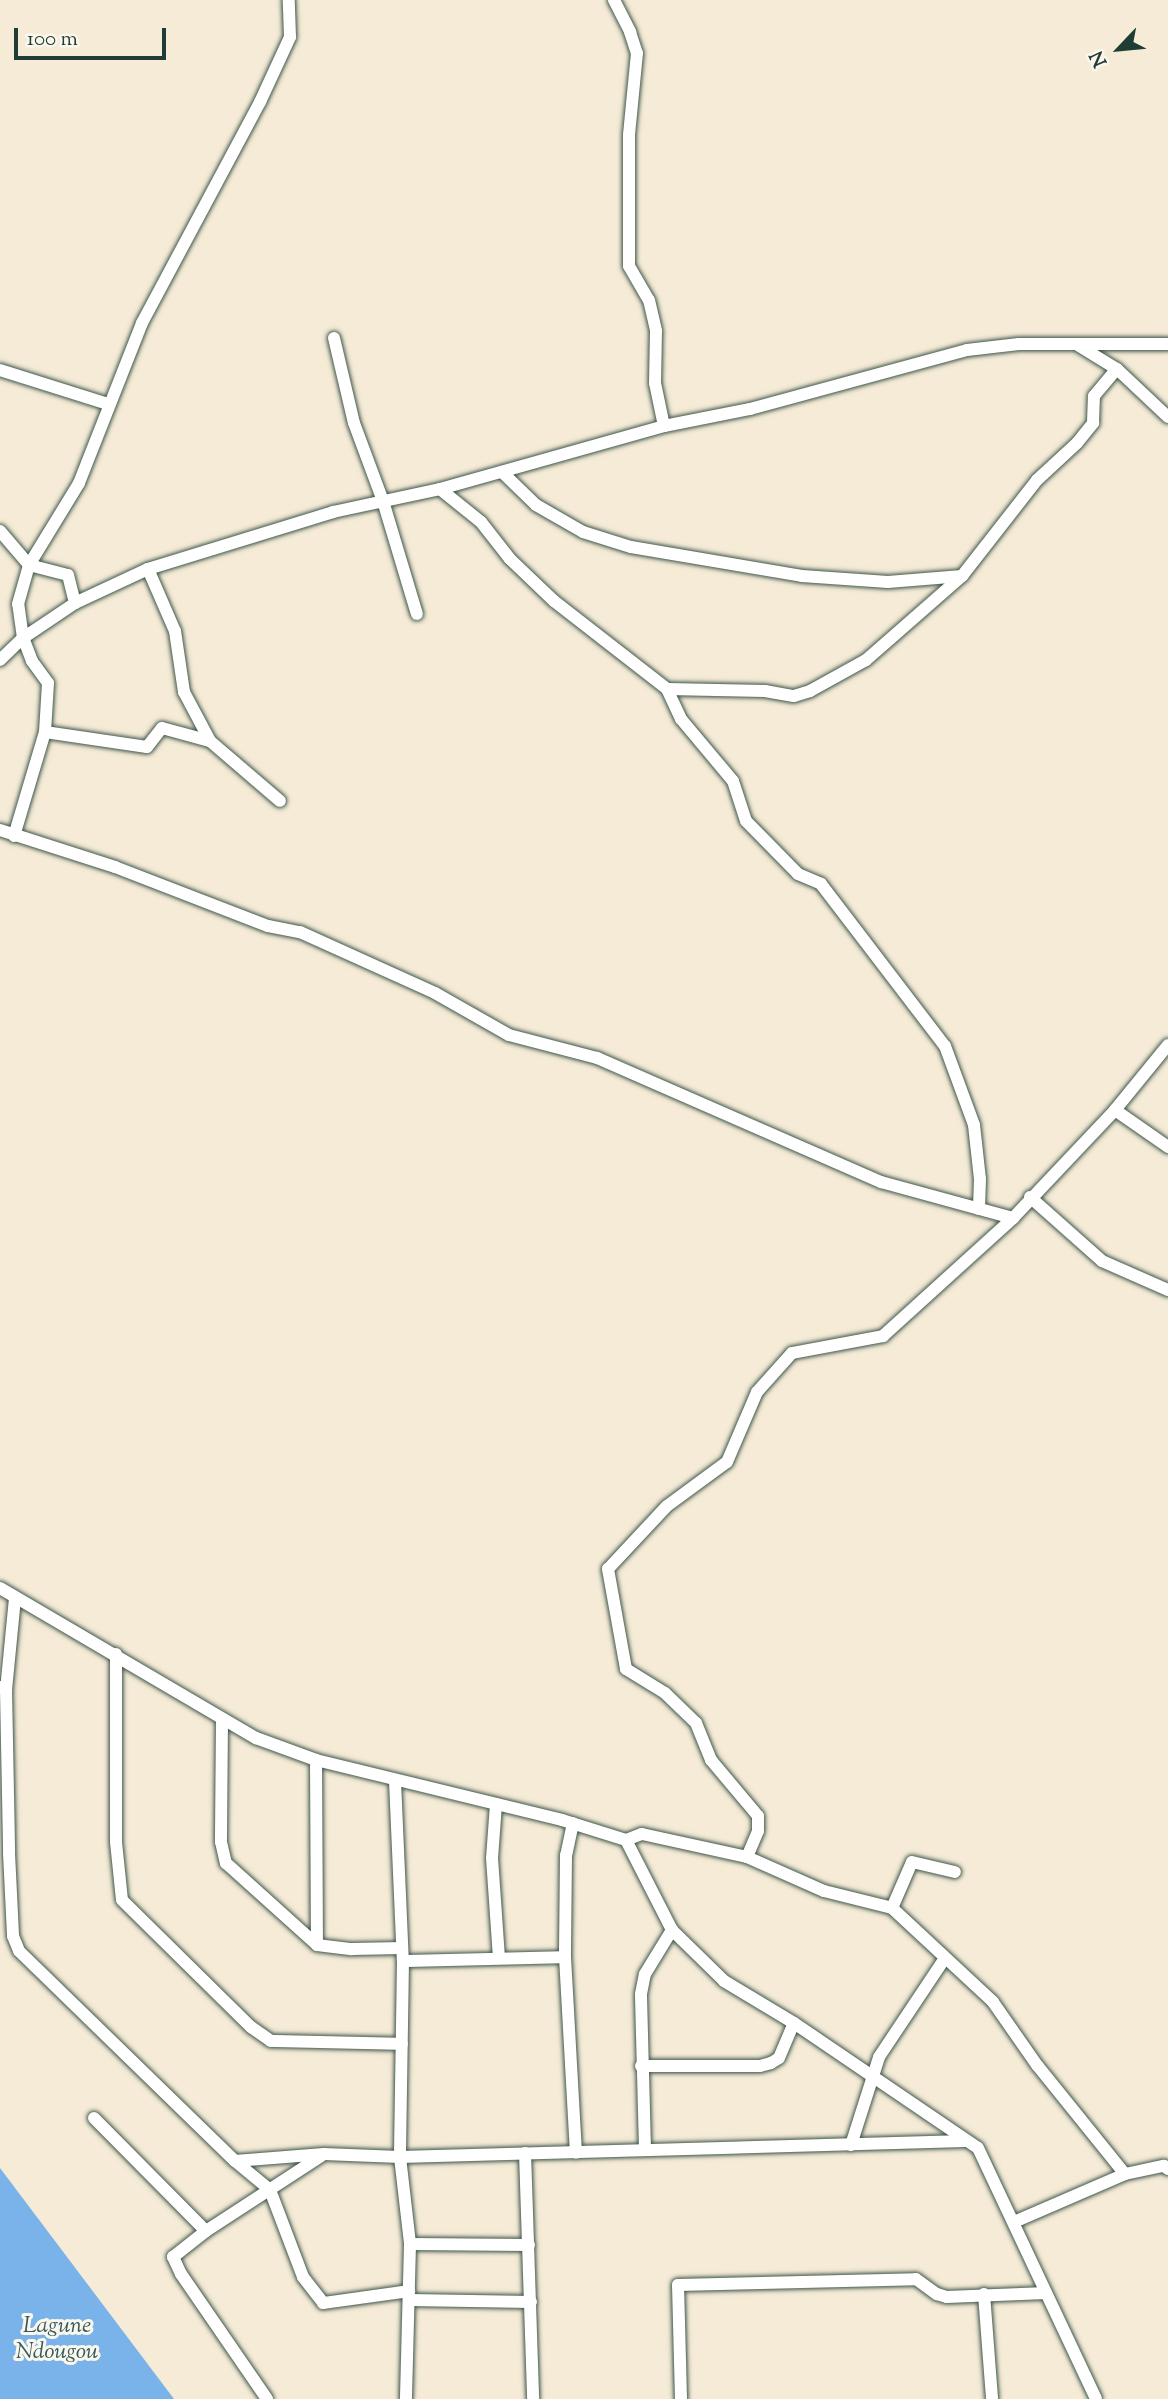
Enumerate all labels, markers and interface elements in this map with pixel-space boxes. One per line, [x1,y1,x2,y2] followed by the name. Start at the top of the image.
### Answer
[18,14,170,58] scale bar
[1084,14,1154,84] north arrow
[27,25,78,55] text: 100 m
[1084,46,1115,71] text: N
[16,2313,98,2367] water label: Lagune Ndougou

